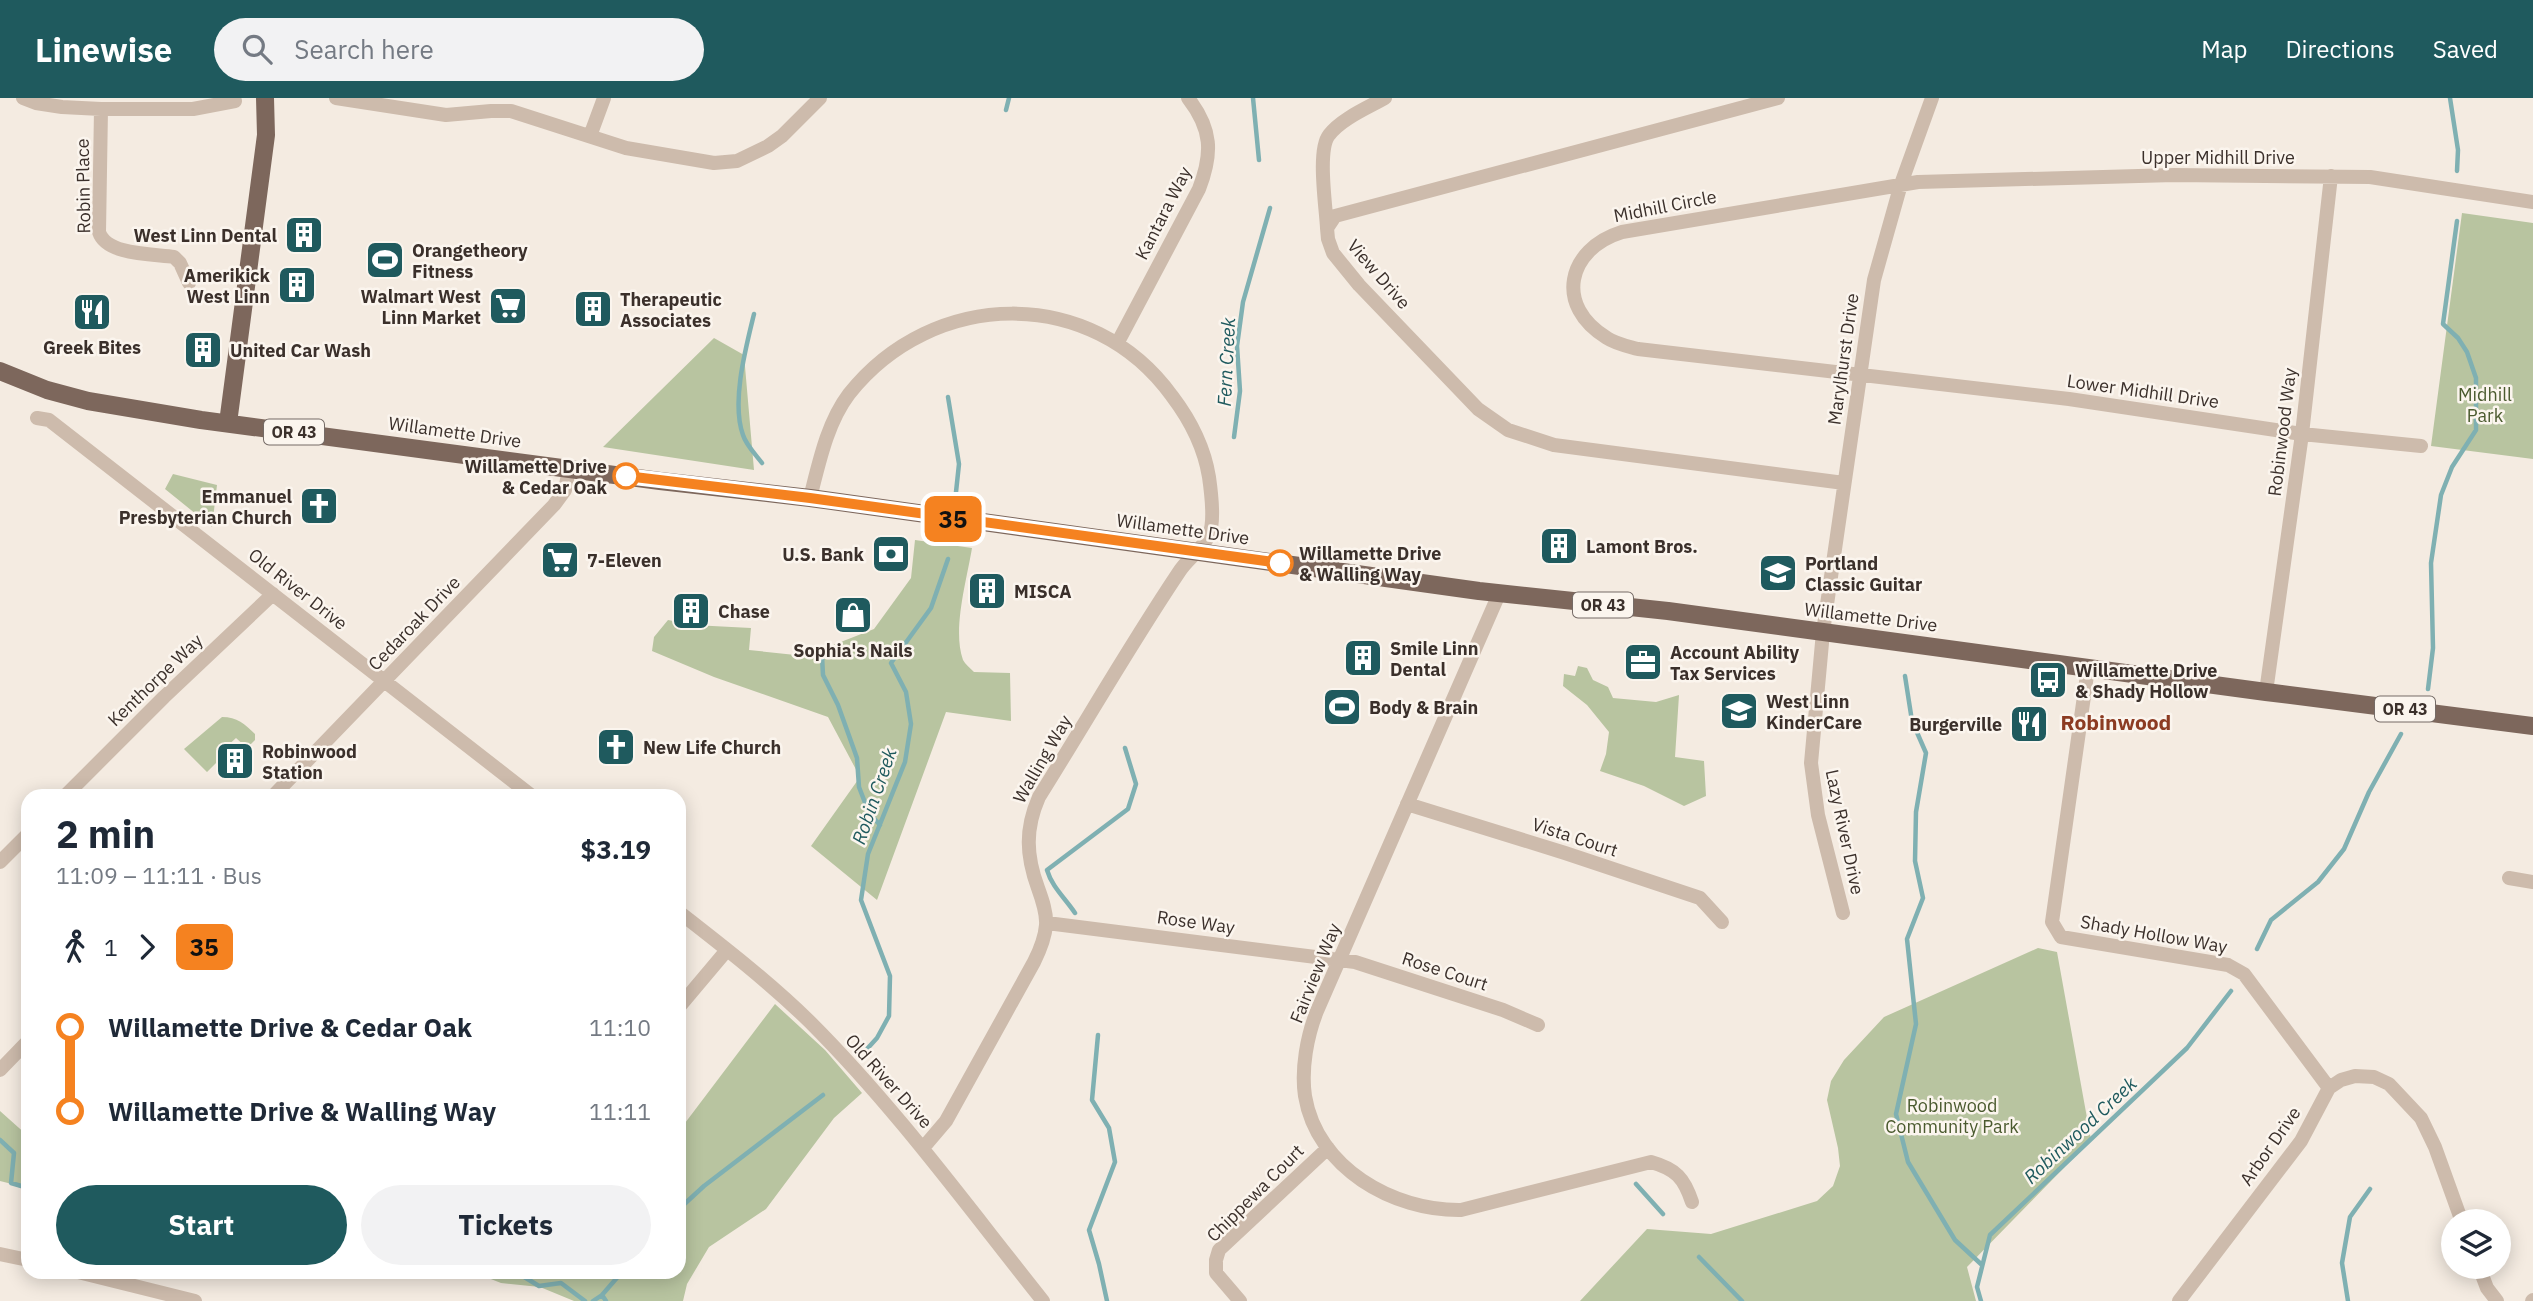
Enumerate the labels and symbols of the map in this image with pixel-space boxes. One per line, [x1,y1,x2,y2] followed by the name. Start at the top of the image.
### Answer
[71,138,95,234] street label: Robin Place
[2141,146,2295,169] street label: Upper Midhill Drive
[1130,162,1196,264] street label: Kantara Way
[1612,185,1718,227] street label: Midhill Circle
[283,214,325,256] building icon: West Linn Dental
[133,224,278,247] place label: West Linn Dental
[1342,234,1416,314] street label: View Drive
[364,239,406,281] sports icon: Orangetheory Fitness
[412,239,528,283] place label: Orangetheory Fitness
[184,264,271,308] place label: Amerikick West Linn
[276,264,318,306] building icon: Amerikick West Linn
[361,285,481,329] place label: Walmart West Linn Market
[487,285,529,327] supermarket icon: Walmart West Linn Market
[572,288,614,330] building icon: Therapeutic Associates
[620,288,722,332] place label: Therapeutic Associates
[71,291,113,333] restaurant icon: Greek Bites
[1822,291,1864,426] street label: Marylhurst Drive
[1212,316,1240,407] water label: Fern Creek
[182,329,224,371] building icon: United Car Wash
[43,336,141,359] place label: Greek Bites
[230,339,371,362] place label: United Car Wash
[2263,366,2301,498] street label: Robinwood Way
[2065,369,2221,413] street label: Lower Midhill Drive
[2458,383,2512,427] park label: Midhill Park
[387,411,523,453] street label: Willamette Drive
[264,420,324,444] road number: OR 43
[465,455,608,499] place label: Willamette Drive & Cedar Oak
[613,463,639,489] marker: Willamette Drive & Cedar Oak
[119,485,293,529] place label: Emmanuel Presbyterian Church
[298,485,340,527] church icon: Emmanuel Presbyterian Church
[922,496,984,542] line badge: 35
[1115,508,1251,550] street label: Willamette Drive
[1538,525,1580,567] building icon: Lamont Bros.
[870,533,912,575] bank icon: U.S. Bank
[1586,535,1698,558] place label: Lamont Bros.
[539,539,581,581] supermarket icon: 7-Eleven
[1299,542,1442,586] place label: Willamette Drive & Walling Way
[244,543,352,635] street label: Old River Drive
[782,543,865,566] place label: U.S. Bank
[587,549,662,572] place label: 7-Eleven
[1267,550,1293,576] marker: Willamette Drive & Walling Way
[1757,552,1799,594] school or university icon: Portland Classic Guitar
[1805,552,1922,596] place label: Portland Classic Guitar
[966,570,1008,612] building icon: MISCA
[363,571,465,675] street label: Cedaroak Drive
[1014,580,1072,603] place label: MISCA
[670,590,712,632] building icon: Chase
[1573,592,1633,618] road number: OR 43
[832,594,874,636] shop icon: Sophia's Nails
[1803,597,1939,637] street label: Willamette Drive
[718,600,770,623] place label: Chase
[103,629,207,731] street label: Kenthorpe Way
[1342,637,1384,679] building icon: Smile Linn Dental
[1390,637,1478,681] place label: Smile Linn Dental
[793,639,913,662] place label: Sophia's Nails
[1622,641,1664,683] office icon: Account Ability Tax Services
[1670,641,1799,685] place label: Account Ability Tax Services
[2027,659,2069,701] bus stop icon: Willamette Drive & Shady Hollow
[2075,659,2218,703] place label: Willamette Drive & Shady Hollow
[1321,686,1363,728] sports icon: Body & Brain
[1718,690,1760,732] school or university icon: West Linn KinderCare
[1766,690,1862,734] place label: West Linn KinderCare
[1369,696,1478,719] place label: Body & Brain
[2375,696,2435,722] road number: OR 43
[2008,703,2050,745] restaurant icon: Burgerville
[2061,708,2171,736] district label: Robinwood
[1008,711,1076,807] street label: Walling Way
[1909,713,2002,736] place label: Burgerville
[595,726,637,768] church icon: New Life Church
[643,736,781,759] place label: New Life Church
[214,740,256,782] building icon: Robinwood Station
[262,740,357,784] place label: Robinwood Station
[846,744,902,847] water label: Robin Creek
[1821,767,1870,897] street label: Lazy River Drive
[1529,812,1621,862] street label: Vista Court
[1155,905,1237,939] street label: Rose Way
[2079,910,2229,958] street label: Shady Hollow Way
[1285,920,1345,1026] street label: Fairview Way
[1399,946,1491,996] street label: Rose Court
[840,1029,938,1133] street label: Old River Drive
[2018,1071,2142,1189] water label: Robinwood Creek
[1885,1094,2019,1138] park label: Robinwood Community Park
[2234,1102,2306,1190] street label: Arbor Drive
[1201,1139,1309,1247] street label: Chippewa Court

